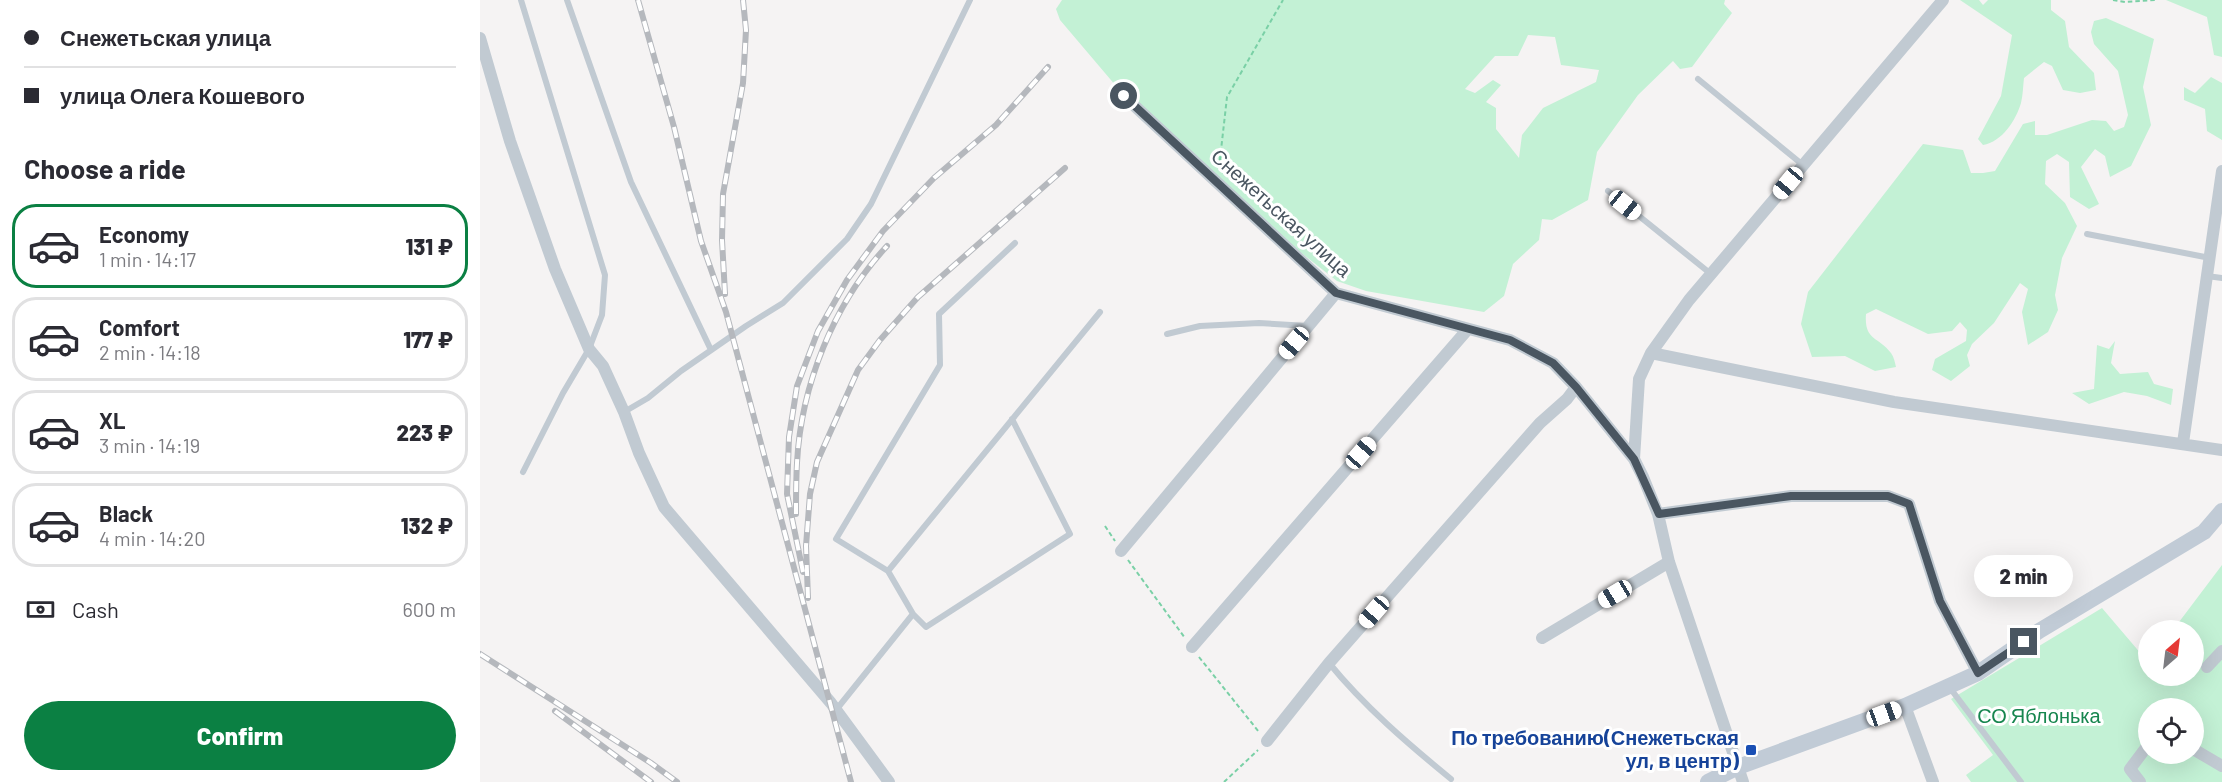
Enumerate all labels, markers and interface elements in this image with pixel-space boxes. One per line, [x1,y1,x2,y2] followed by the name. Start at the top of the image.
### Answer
[60,24,271,50] text: Снежетьская улица
[60,82,305,108] text: улица Олега Кошевого
[1110,82,1137,109] route start
[1207,143,1357,282] street label: Снежетьская улица
[24,152,186,184] text: Choose a ride
[1770,163,1806,203] car
[1605,187,1645,223] car
[27,219,81,273] icon: car
[99,221,189,247] text: Economy
[406,233,453,259] text: 131 ₽
[99,247,196,271] text: 1 min · 14:17
[27,312,81,366] icon: car
[99,314,180,340] text: Comfort
[1276,323,1312,363] car
[403,326,453,352] text: 177 ₽
[99,340,201,364] text: 2 min · 14:18
[27,405,81,459] icon: car
[99,407,125,433] text: XL
[397,419,453,445] text: 223 ₽
[99,433,200,457] text: 3 min · 14:19
[1342,434,1380,472] car
[27,498,81,552] icon: car
[99,500,153,526] text: Black
[401,512,453,538] text: 132 ₽
[99,526,205,550] text: 4 min · 14:20
[1974,555,2074,597] callout: 2 min
[1999,564,2048,588] text: 2 min
[1595,577,1635,611] car
[24,593,57,626] icon: cash
[1355,593,1393,631] car
[72,596,119,622] text: Cash
[403,597,456,621] text: 600 m
[2138,620,2204,686] north arrow
[2138,620,2204,764] map controls
[2010,628,2037,655] route end
[2138,698,2204,764] button: locate
[1864,699,1904,729] car
[24,701,456,770] button: Confirm
[1977,703,2102,727] park label: СО Яблонька
[1451,725,1739,772] place label: По требованию(Снежетьская ул, в центр)
[1744,743,1758,757] marker: По требованию(Снежетьская ул, в центр)

